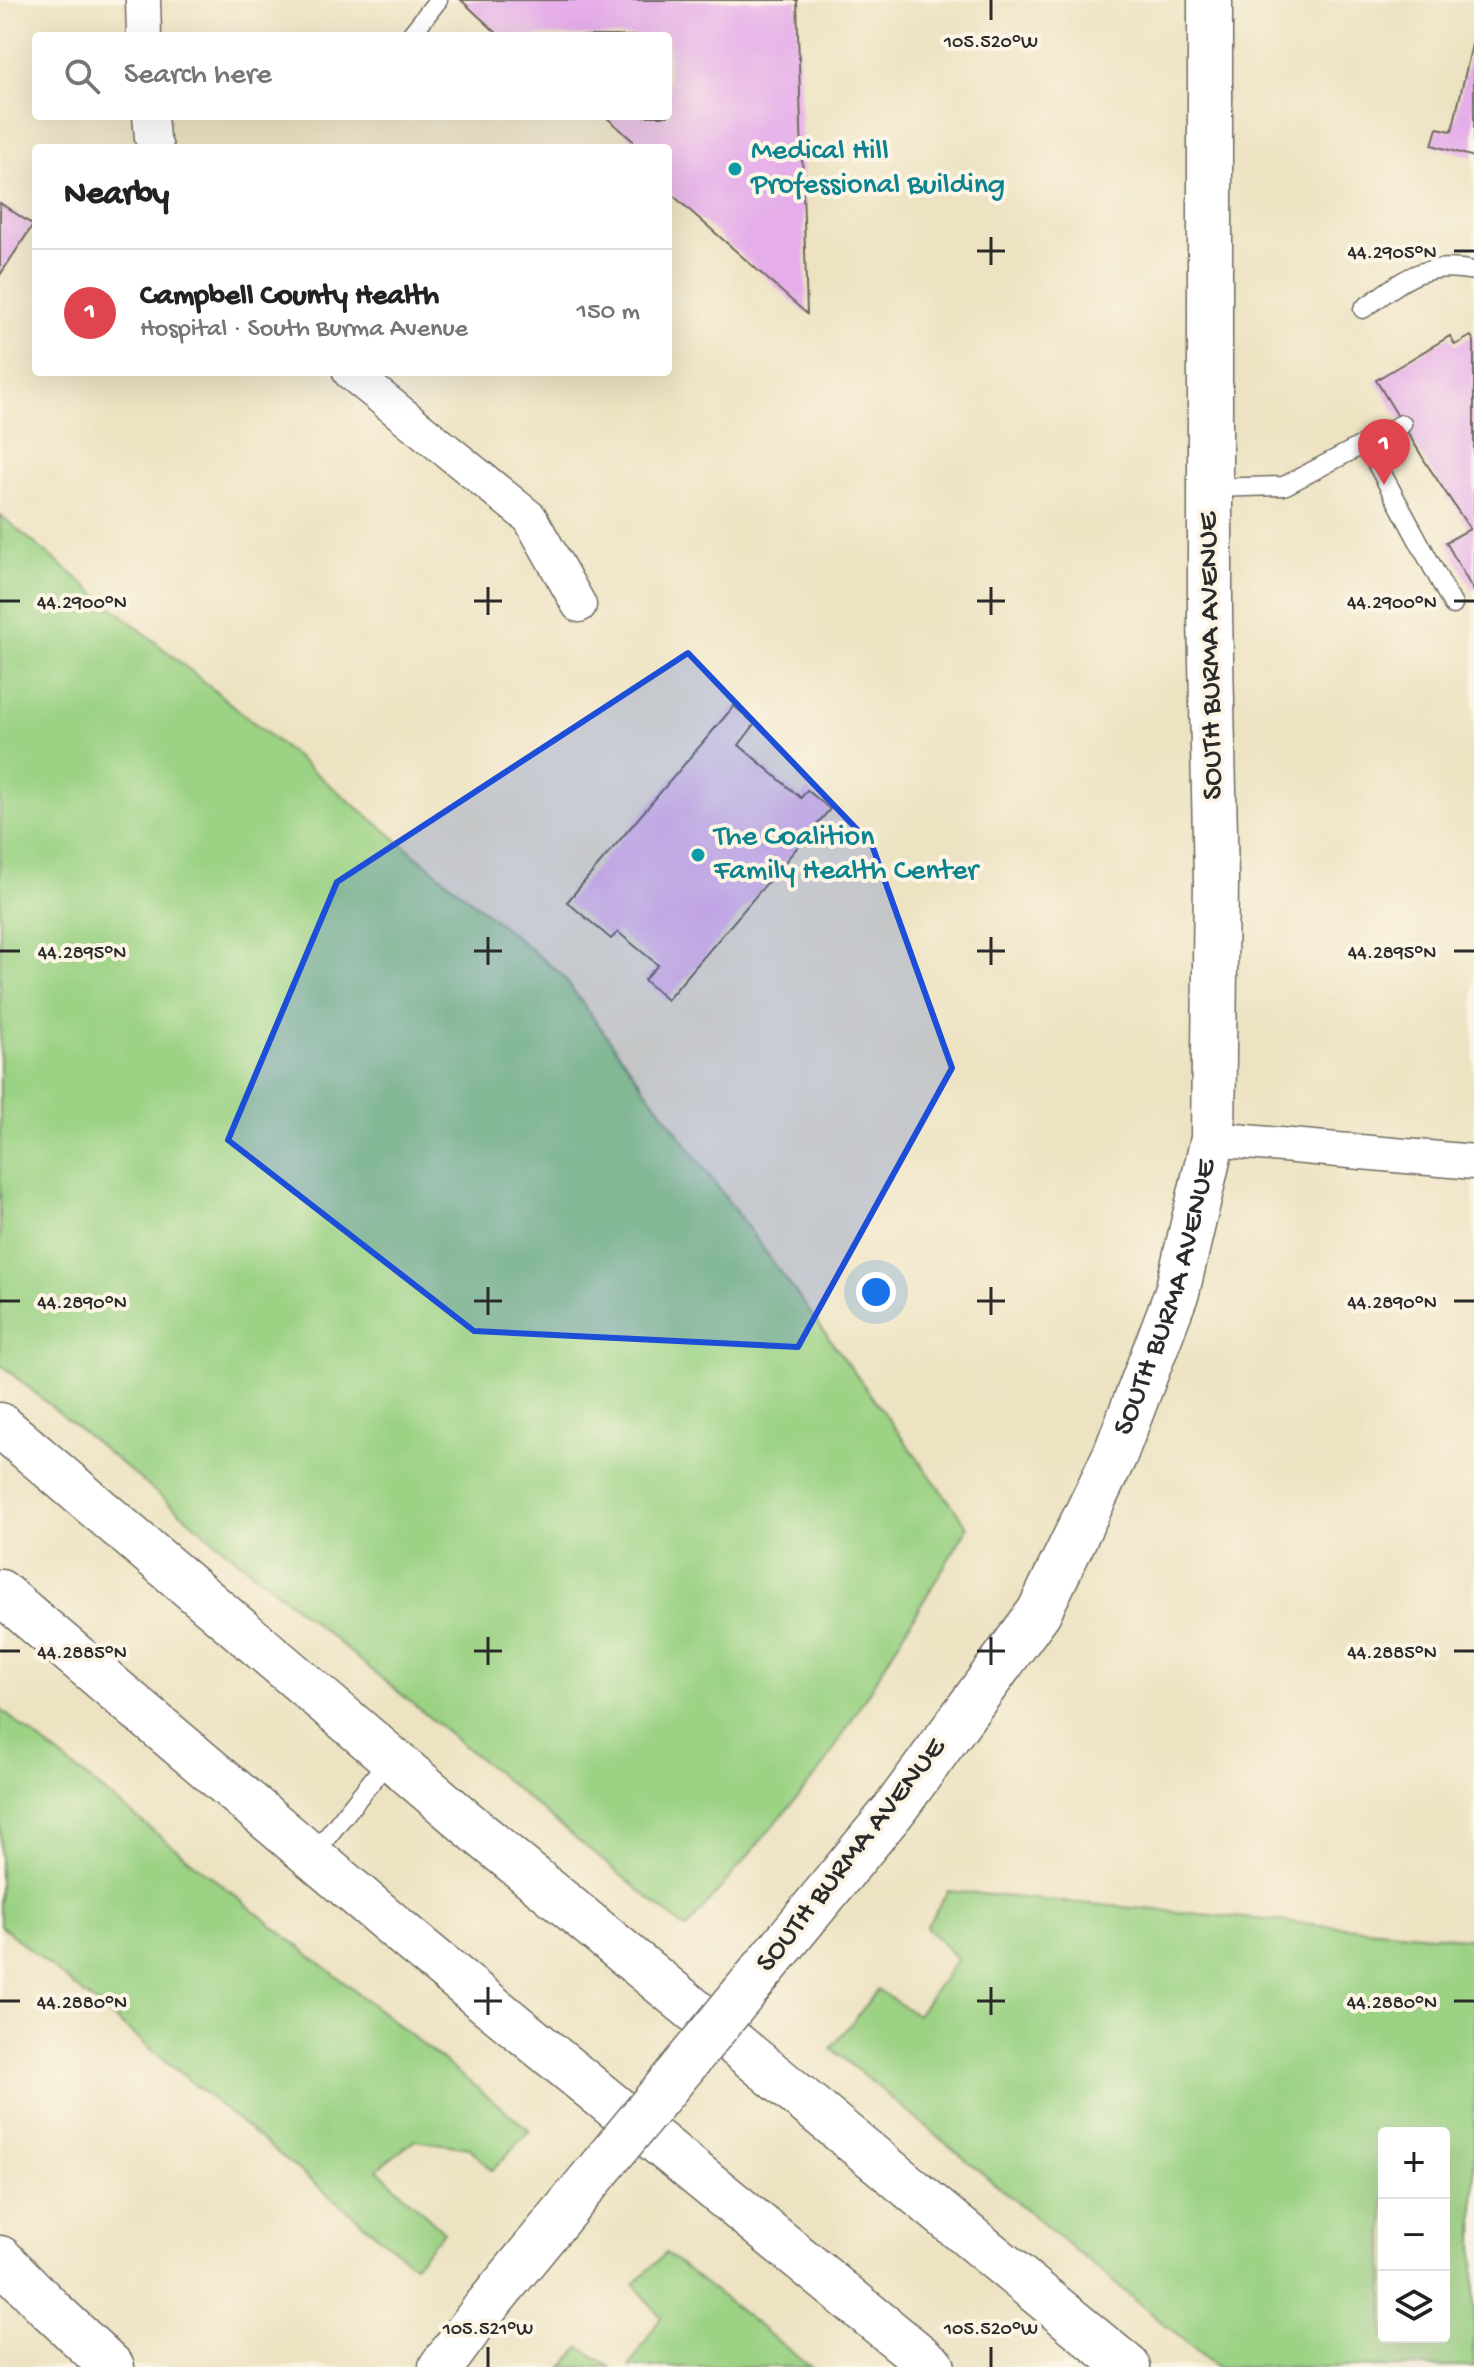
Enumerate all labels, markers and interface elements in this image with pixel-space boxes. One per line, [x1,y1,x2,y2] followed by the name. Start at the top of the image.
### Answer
[32,32,672,120] search box
[943,32,1038,55] text: 105.520°W
[60,54,104,98] icon: search
[124,59,272,94] text: Search here
[750,135,1005,204] place label: Medical Hill Professional Building
[726,160,744,178] marker: Medical Hill Professional Building
[64,176,169,216] text: Nearby
[1348,243,1436,266] text: 44.2905°N
[140,280,439,315] text: Campbell County Health
[85,298,95,329] text: 1
[576,298,640,329] text: 150 m
[140,315,468,346] text: Hospital · South Burma Avenue
[1358,419,1410,485] pin: 1
[1192,511,1232,800] street label: SOUTH BURMA AVENUE
[37,593,127,616] text: 44.2900°N
[1347,593,1437,616] text: 44.2900°N
[712,821,980,890] place label: The Coalition Family Health Center
[689,846,707,864] marker: The Coalition Family Health Center
[38,943,126,966] text: 44.2895°N
[1348,943,1436,966] text: 44.2895°N
[1107,1155,1225,1440] street label: SOUTH BURMA AVENUE
[856,1272,896,1312] your location
[37,1293,127,1316] text: 44.2890°N
[1347,1293,1437,1316] text: 44.2890°N
[37,1643,127,1666] text: 44.2885°N
[1347,1643,1437,1666] text: 44.2885°N
[750,1731,955,1980] street label: SOUTH BURMA AVENUE
[37,1993,127,2016] text: 44.2880°N
[1347,1993,1437,2016] text: 44.2880°N
[1378,2127,1450,2343] map controls
[1378,2127,1450,2199] button: +
[1378,2199,1450,2271] button: −
[1378,2271,1450,2343] button: layers
[442,2319,533,2342] text: 105.521°W
[943,2319,1038,2342] text: 105.520°W

